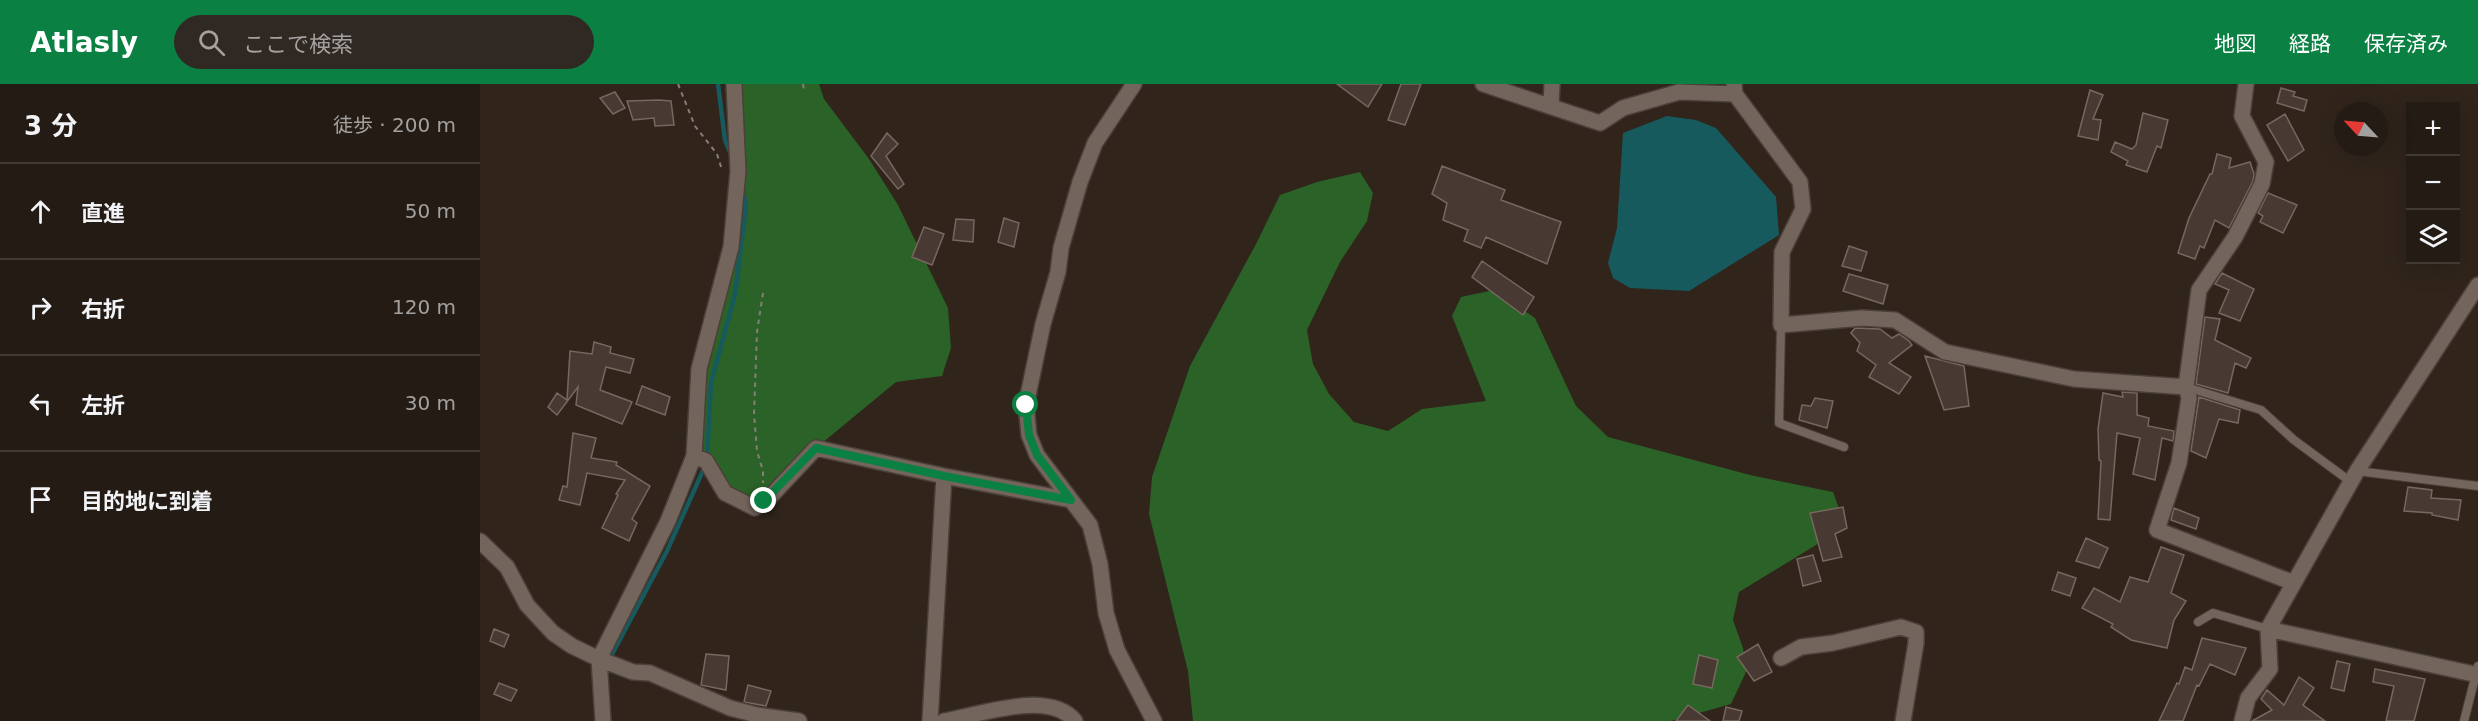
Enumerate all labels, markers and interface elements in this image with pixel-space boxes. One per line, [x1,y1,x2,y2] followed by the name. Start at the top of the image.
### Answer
[174,15,594,69] search box
[30,26,138,59] text: Atlasly
[195,26,228,59] icon: search
[243,32,353,57] text: ここで検索
[2214,32,2256,56] text: 地図
[2289,32,2331,56] text: 経路
[2364,32,2448,56] text: 保存済み
[2334,102,2388,156] north arrow
[2406,102,2460,264] map controls
[2406,102,2460,156] button: +
[24,111,77,141] text: 3 分
[333,113,456,137] text: 徒歩 · 200 m
[2406,156,2460,210] button: −
[24,195,57,228] icon: ahead
[405,199,456,223] text: 50 m
[81,201,125,226] text: 直進
[2406,210,2460,264] button: layers
[24,291,57,324] icon: right
[392,295,456,319] text: 120 m
[81,297,125,322] text: 右折
[24,387,57,420] icon: left
[405,391,456,415] text: 30 m
[1012,391,1038,417] route start
[81,393,125,418] text: 左折
[24,483,57,516] icon: arrive
[750,487,776,513] route end
[81,489,213,514] text: 目的地に到着

